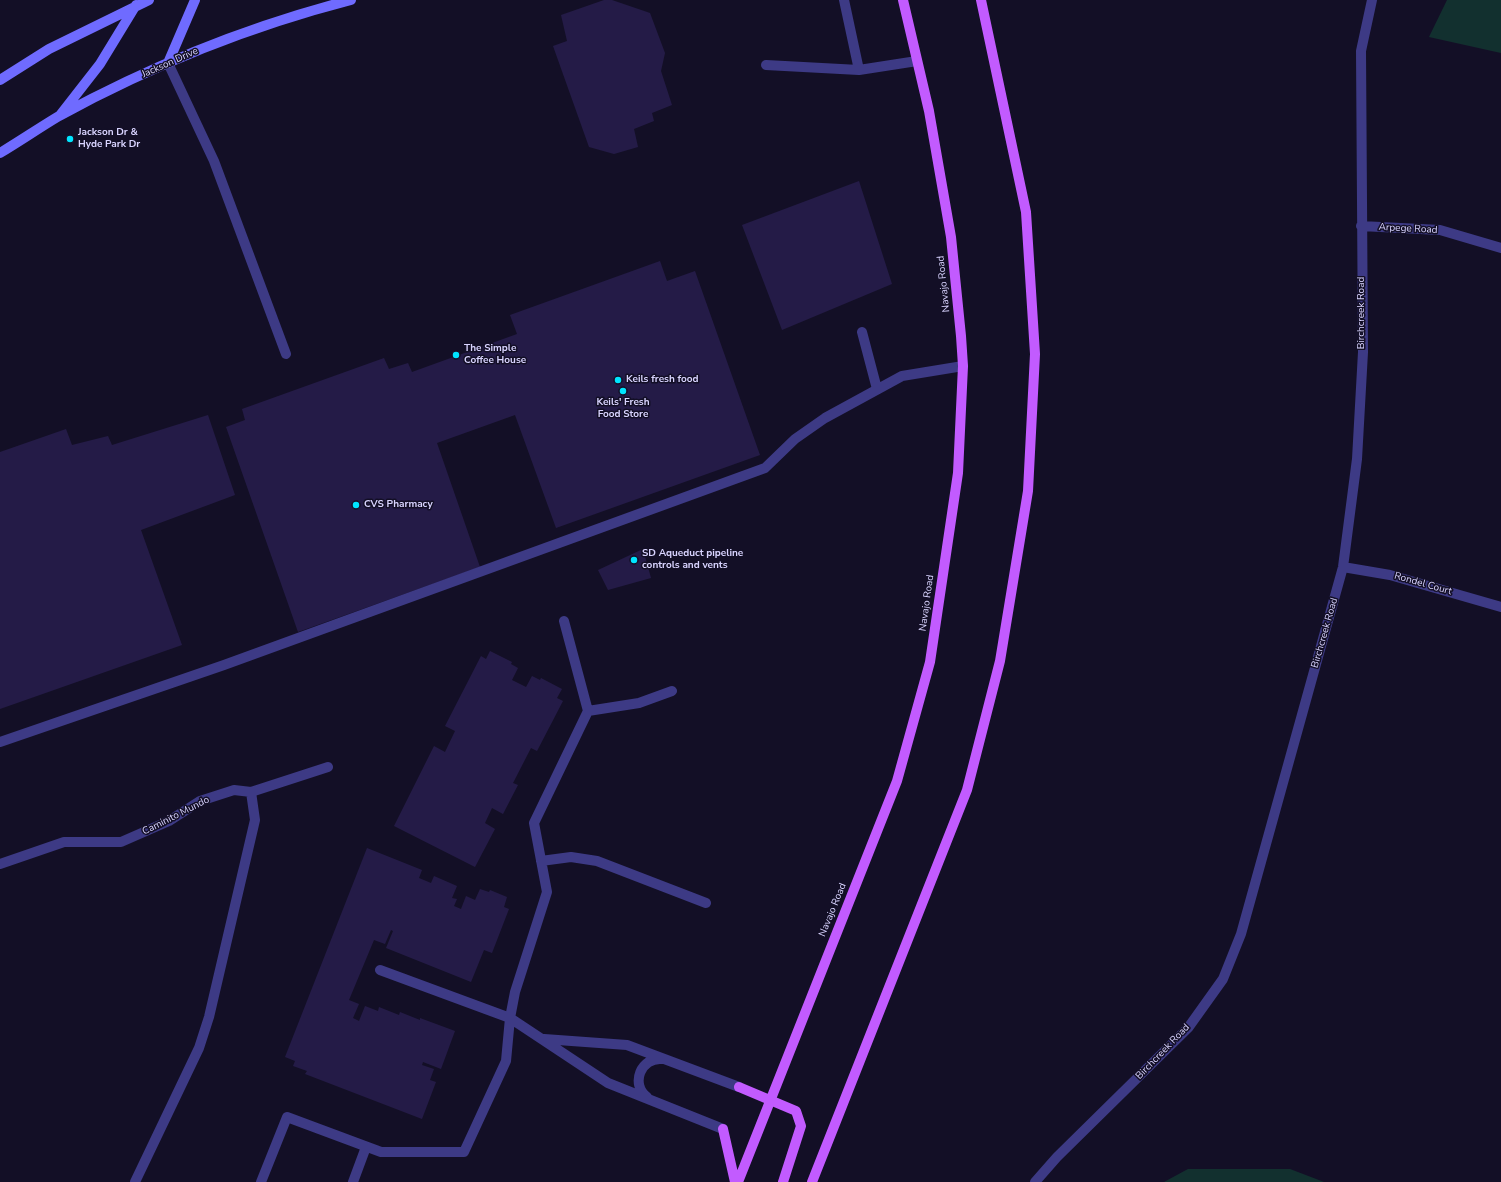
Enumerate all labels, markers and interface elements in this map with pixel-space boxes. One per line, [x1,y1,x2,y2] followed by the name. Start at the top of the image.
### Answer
[140,45,200,81] street label: Jackson Drive
[78,127,140,150] place label: Jackson Dr & Hyde Park Dr
[65,134,75,144] marker: Jackson Dr & Hyde Park Dr
[1378,221,1438,237] street label: Arpege Road
[935,255,953,313] street label: Navajo Road
[1356,277,1368,349] street label: Birchcreek Road
[464,343,526,366] place label: The Simple Coffee House
[451,350,461,360] marker: The Simple Coffee House
[626,374,699,386] place label: Keils fresh food
[613,375,623,385] marker: Keils fresh food
[618,386,628,396] marker: Keils' Fresh Food Store
[596,397,650,420] place label: Keils' Fresh Food Store
[364,499,433,511] place label: CVS Pharmacy
[351,500,361,510] marker: CVS Pharmacy
[642,548,743,572] place label: SD Aqueduct pipeline controls and vents
[629,555,639,565] marker: SD Aqueduct pipeline controls and vents
[1393,570,1453,598] street label: Rondel Court
[917,574,937,632] street label: Navajo Road
[1309,596,1341,670] street label: Birchcreek Road
[141,794,211,838] street label: Caminito Mundo
[817,881,849,939] street label: Navajo Road
[1133,1022,1193,1082] street label: Birchcreek Road

